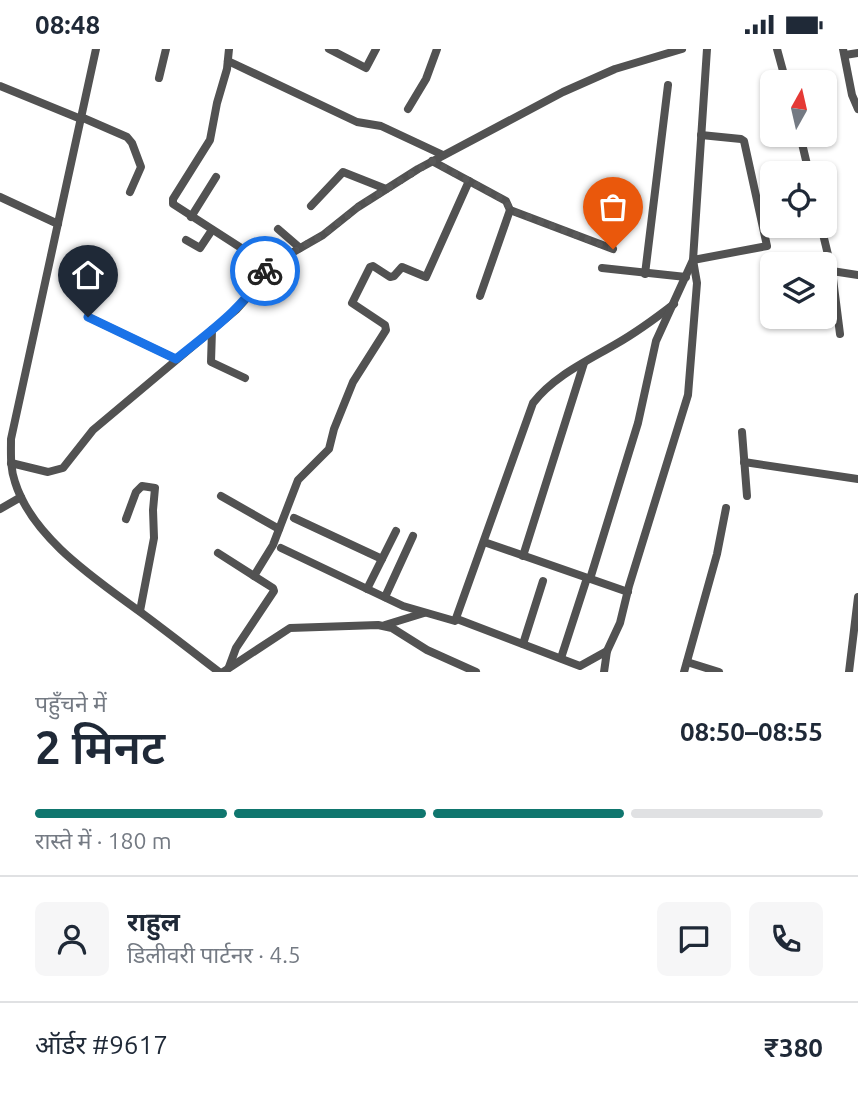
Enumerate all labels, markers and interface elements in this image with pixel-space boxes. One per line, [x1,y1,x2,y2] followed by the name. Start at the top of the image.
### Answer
[35,10,100,39] text: 08:48
[760,70,836,147] north arrow
[760,70,837,329] map controls
[760,161,837,238] button: locate
[583,177,643,249] pin
[594,188,632,226] icon: bag
[230,236,300,306] courier
[58,245,118,317] pin
[246,252,284,290] icon: bike
[760,252,837,329] button: layers
[69,256,107,294] icon: home
[35,691,107,716] text: पहुँचने में
[680,717,823,746] text: 08:50–08:55
[35,721,165,773] text: 2 मिनट
[35,828,172,853] text: रास्ते में · 180 m
[35,902,109,976] button: person
[657,902,731,976] button: chat
[749,902,823,976] button: phone
[127,907,180,936] text: राहुल
[127,942,301,967] text: डिलीवरी पार्टनर · 4.5
[35,1030,168,1059] text: ऑर्डर #9617
[764,1033,823,1062] text: ₹380

